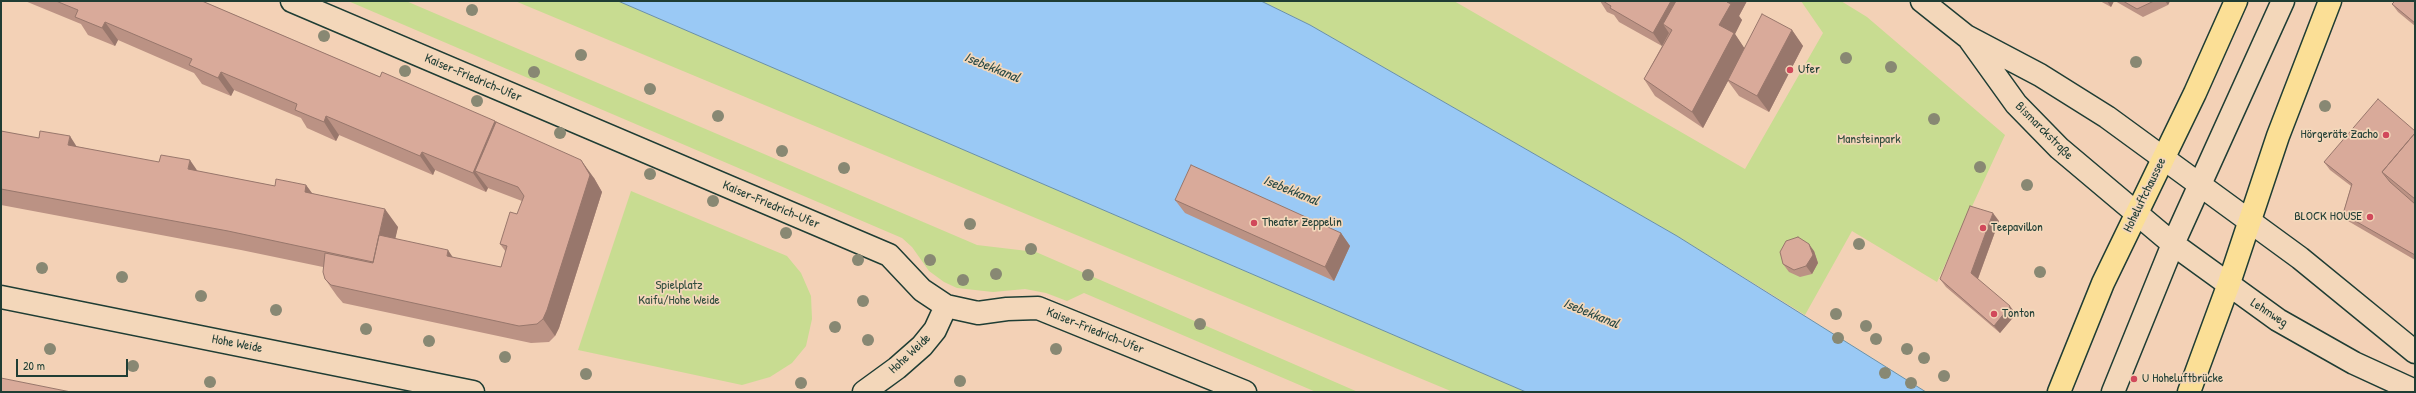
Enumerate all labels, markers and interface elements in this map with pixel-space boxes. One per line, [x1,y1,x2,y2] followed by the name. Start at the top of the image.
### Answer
[962,49,1022,87] water label: Isebekkanal
[422,51,524,105] street label: Kaiser-Friedrich-Ufer
[1798,62,1820,78] place label: Ufer
[1785,65,1795,75] marker: Ufer
[2012,99,2076,163] street label: Bismarckstraße
[2301,127,2378,143] place label: Hörgeräte Zacho
[2381,130,2391,140] marker: Hörgeräte Zacho
[1837,132,1901,148] park label: Mansteinpark
[2120,155,2170,235] street label: Hoheluftchaussee
[1261,172,1321,210] water label: Isebekkanal
[720,178,822,232] street label: Kaiser-Friedrich-Ufer
[2294,209,2362,225] place label: BLOCK HOUSE
[2365,212,2375,222] marker: BLOCK HOUSE
[1262,215,1342,231] place label: Theater Zeppelin
[1249,218,1259,228] marker: Theater Zeppelin
[1991,220,2043,236] place label: Teepavillon
[1978,223,1988,233] marker: Teepavillon
[638,278,720,309] park label: Spielplatz Kaifu/Hohe Weide
[1561,295,1621,333] water label: Isebekkanal
[2247,295,2291,331] street label: Lehmweg
[1044,304,1146,358] street label: Kaiser-Friedrich-Ufer
[2002,306,2035,322] place label: Tonton
[1989,309,1999,319] marker: Tonton
[210,331,264,357] street label: Hohe Weide
[886,331,934,377] street label: Hohe Weide
[18,351,130,377] scale bar
[23,357,45,374] text: 20 m
[2142,371,2223,387] place label: U Hoheluftbrücke
[2129,374,2139,384] marker: U Hoheluftbrücke

